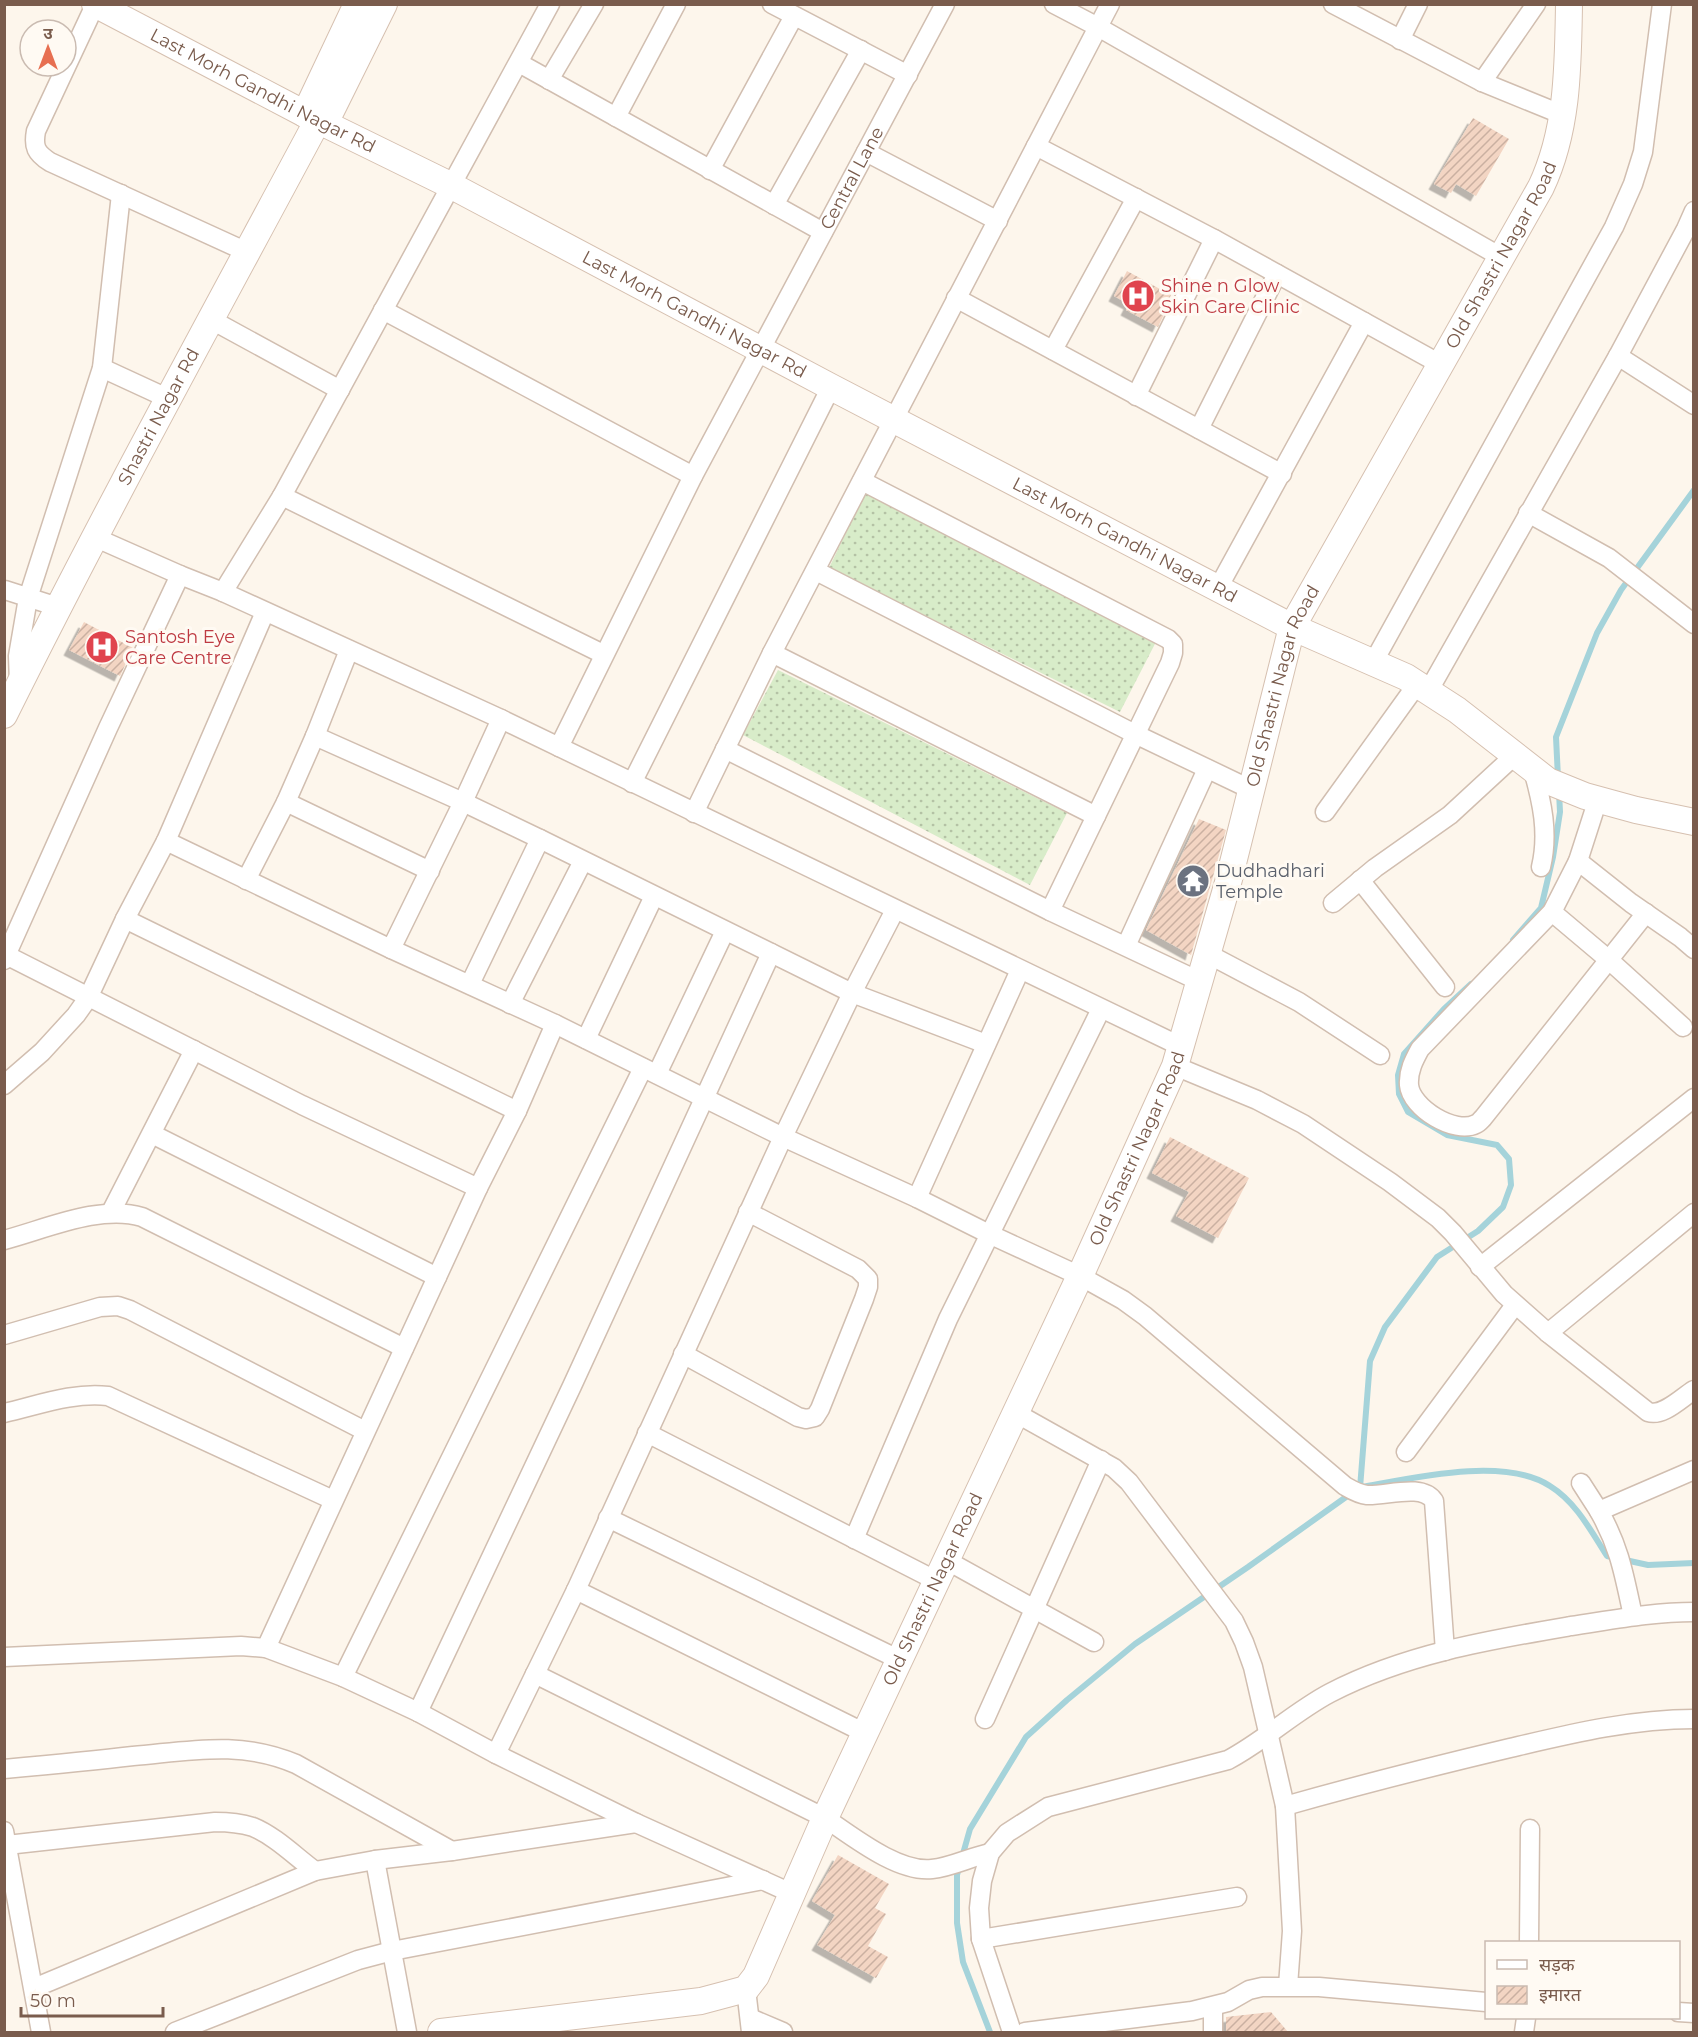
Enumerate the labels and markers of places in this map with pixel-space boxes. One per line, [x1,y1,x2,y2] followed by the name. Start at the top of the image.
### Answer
[1161,275,1300,318] place label: Shine n Glow Skin Care Clinic
[1120,278,1156,314] hospital icon: Shine n Glow Skin Care Clinic
[125,626,235,669] place label: Santosh Eye Care Centre
[84,629,120,665] hospital icon: Santosh Eye Care Centre
[1216,860,1325,903] place label: Dudhadhari Temple
[1175,863,1211,899] temple icon: Dudhadhari Temple

